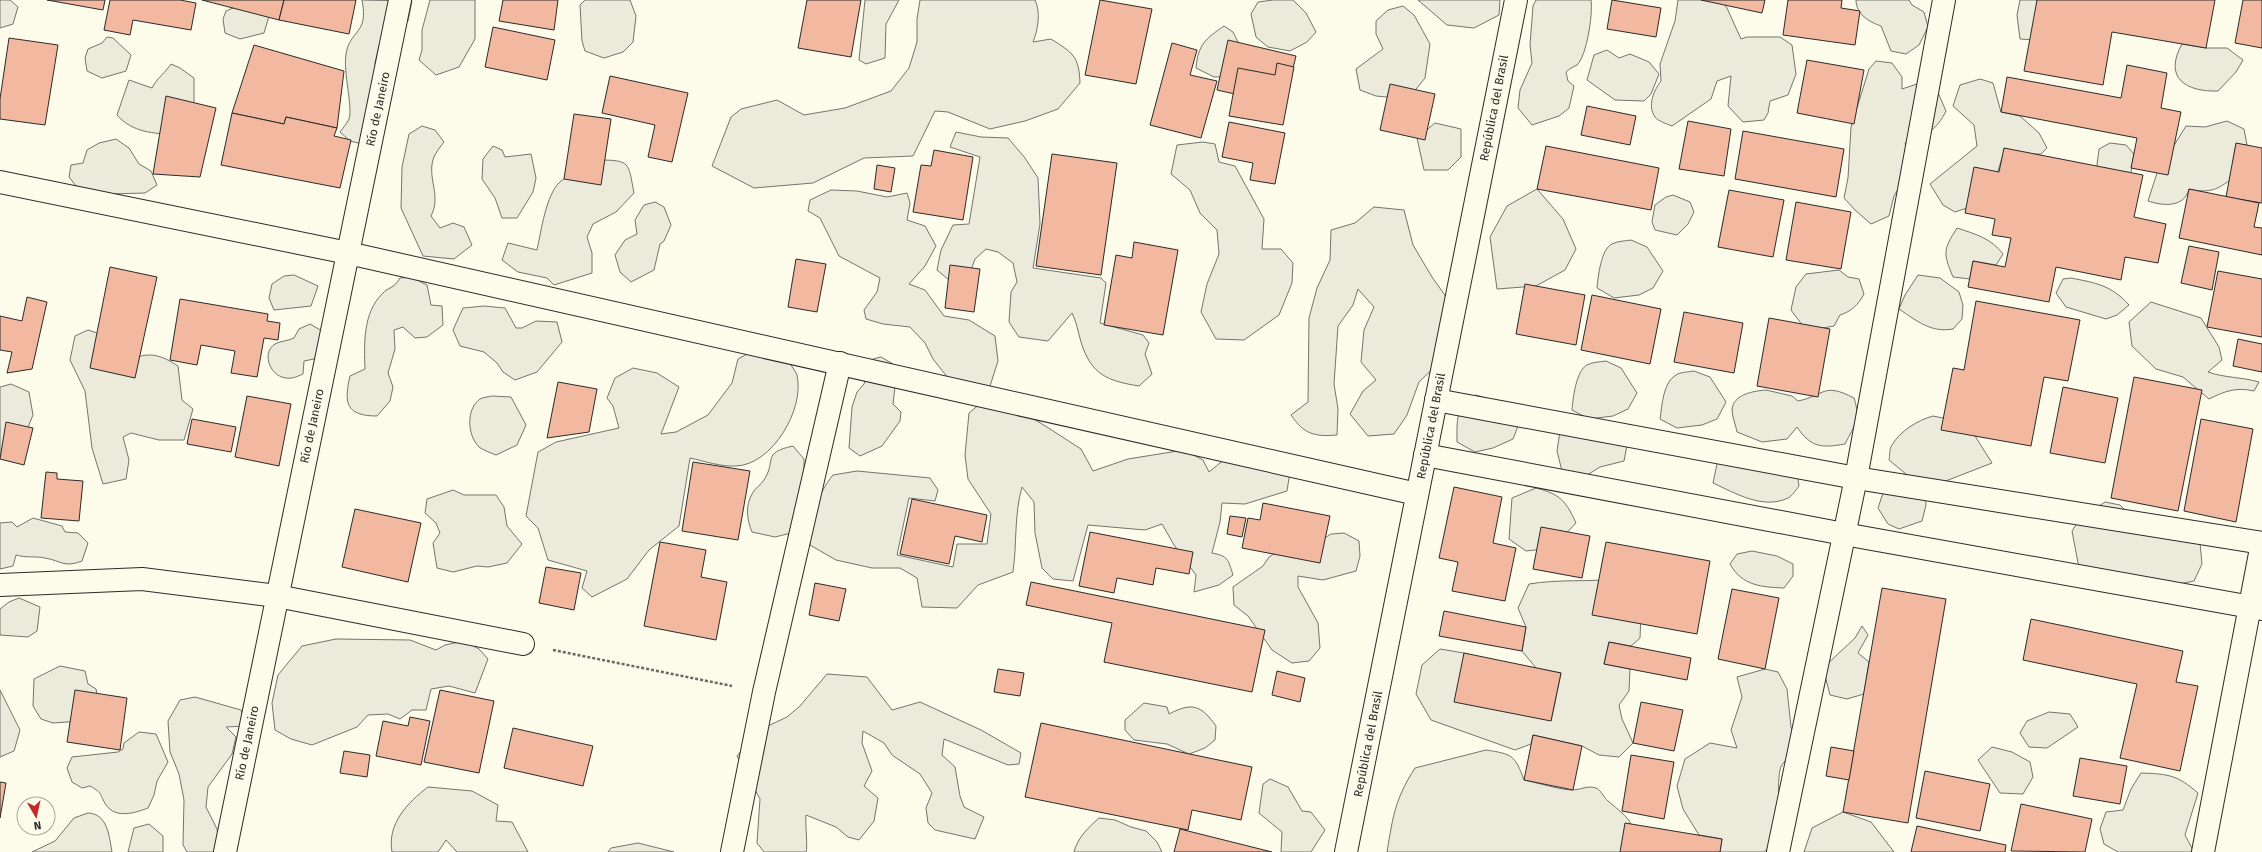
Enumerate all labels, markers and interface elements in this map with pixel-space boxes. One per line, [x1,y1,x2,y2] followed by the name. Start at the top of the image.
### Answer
[1477,53,1511,162] street label: República del Brasil
[363,70,393,148] street label: Río de Janeiro
[1414,371,1448,480] street label: República del Brasil
[297,387,327,465] street label: Río de Janeiro
[1351,689,1385,798] street label: República del Brasil
[232,704,262,782] street label: Río de Janeiro
[16,796,56,836] north arrow
[33,818,42,832] text: N

